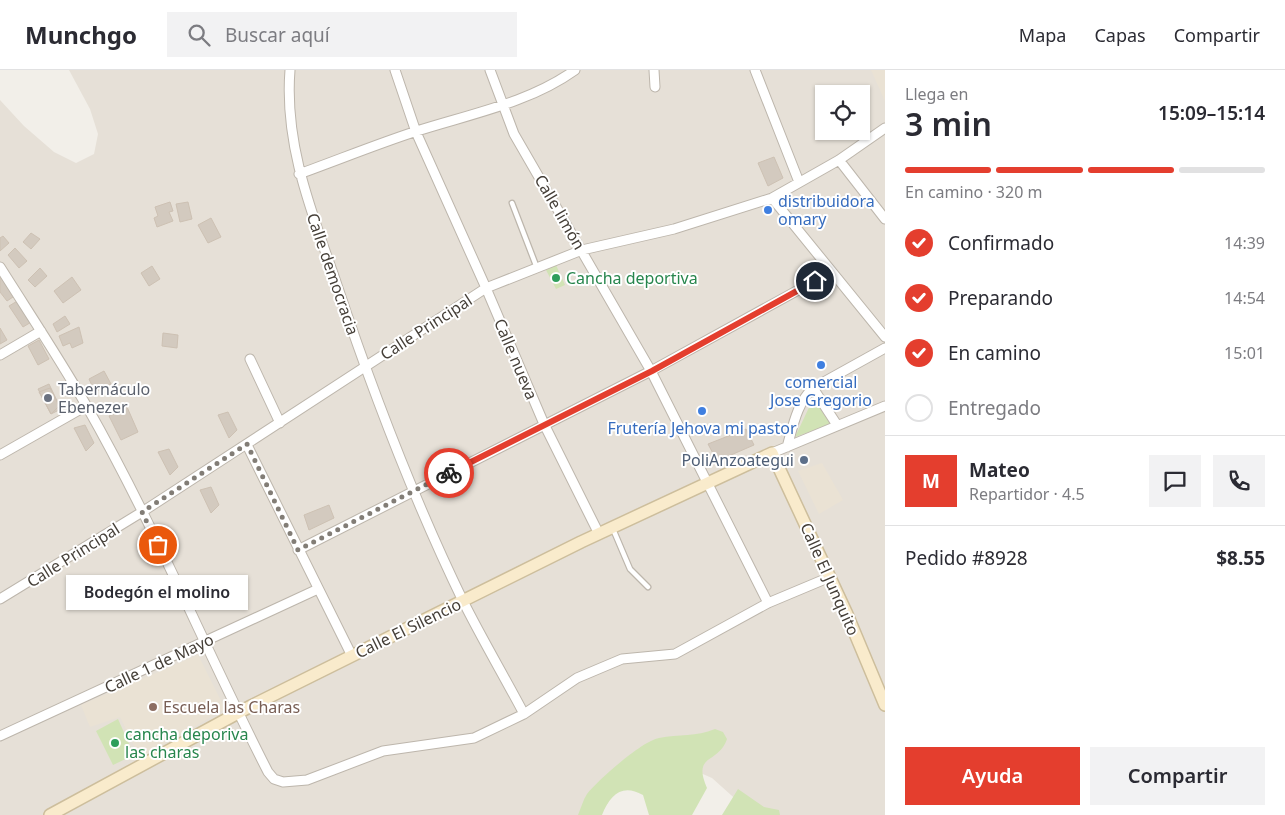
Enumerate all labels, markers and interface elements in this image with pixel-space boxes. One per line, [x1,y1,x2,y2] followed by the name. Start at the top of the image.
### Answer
[167,12,517,57] search box
[25,18,137,51] text: Munchgo
[185,21,213,49] icon: search
[225,22,330,48] text: Buscar aquí
[1019,23,1066,47] text: Mapa
[1094,23,1146,47] text: Capas
[1174,23,1260,47] text: Compartir
[905,83,968,105] text: Llega en
[815,85,870,140] map controls
[815,85,870,140] button: locate
[1158,100,1265,126] text: 15:09–15:14
[905,102,992,145] text: 3 min
[530,170,590,254] street label: Calle limón
[905,181,1042,203] text: En camino · 320 m
[778,190,875,230] place label: distribuidora omary
[762,204,774,216] marker: distribuidora omary
[302,210,364,338] street label: Calle democracia
[905,229,933,257] icon: check
[948,230,1054,256] text: Confirmado
[1224,232,1265,254] text: 14:39
[794,260,836,302] pin
[566,267,698,289] place label: Cancha deportiva
[801,267,829,295] icon: home
[550,272,562,284] marker: Cancha deportiva
[905,284,933,312] icon: check
[948,285,1053,311] text: Preparando
[1224,287,1265,309] text: 14:54
[376,289,476,365] street label: Calle Principal
[489,315,543,403] street label: Calle nueva
[905,339,933,367] icon: check
[948,340,1041,366] text: En camino
[1224,342,1265,364] text: 15:01
[815,359,827,371] marker: comercial Jose Gregorio
[768,371,872,411] place label: comercial Jose Gregorio
[58,378,150,418] place label: Tabernáculo Ebenezer
[42,392,54,404] marker: Tabernáculo Ebenezer
[948,395,1041,421] text: Entregado
[696,405,708,417] marker: Frutería Jehova mi pastor
[607,417,797,439] place label: Frutería Jehova mi pastor
[424,448,474,498] courier
[681,449,794,471] place label: PoliAnzoategui
[798,454,810,466] marker: PoliAnzoategui
[1149,455,1201,507] button: chat
[1213,455,1265,507] button: phone
[969,457,1030,483] text: Mateo
[435,459,463,487] icon: bike
[922,468,940,494] text: M
[969,483,1085,505] text: Repartidor · 4.5
[22,518,124,592] street label: Calle Principal
[795,519,865,639] street label: Calle El Junquito
[137,524,179,566] pin
[144,531,172,559] icon: bag
[905,545,1028,571] text: Pedido #8928
[1216,545,1265,571] text: $8.55
[67,575,249,610] callout: Bodegón el molino
[84,581,230,603] text: Bodegón el molino
[351,593,465,663] street label: Calle El Silencio
[101,628,217,698] street label: Calle 1 de Mayo
[163,696,300,718] place label: Escuela las Charas
[147,701,159,713] marker: Escuela las Charas
[125,723,248,763] place label: cancha deporiva las charas
[109,737,121,749] marker: cancha deporiva las charas
[905,747,1080,805] button: Ayuda
[1090,747,1265,805] button: Compartir

